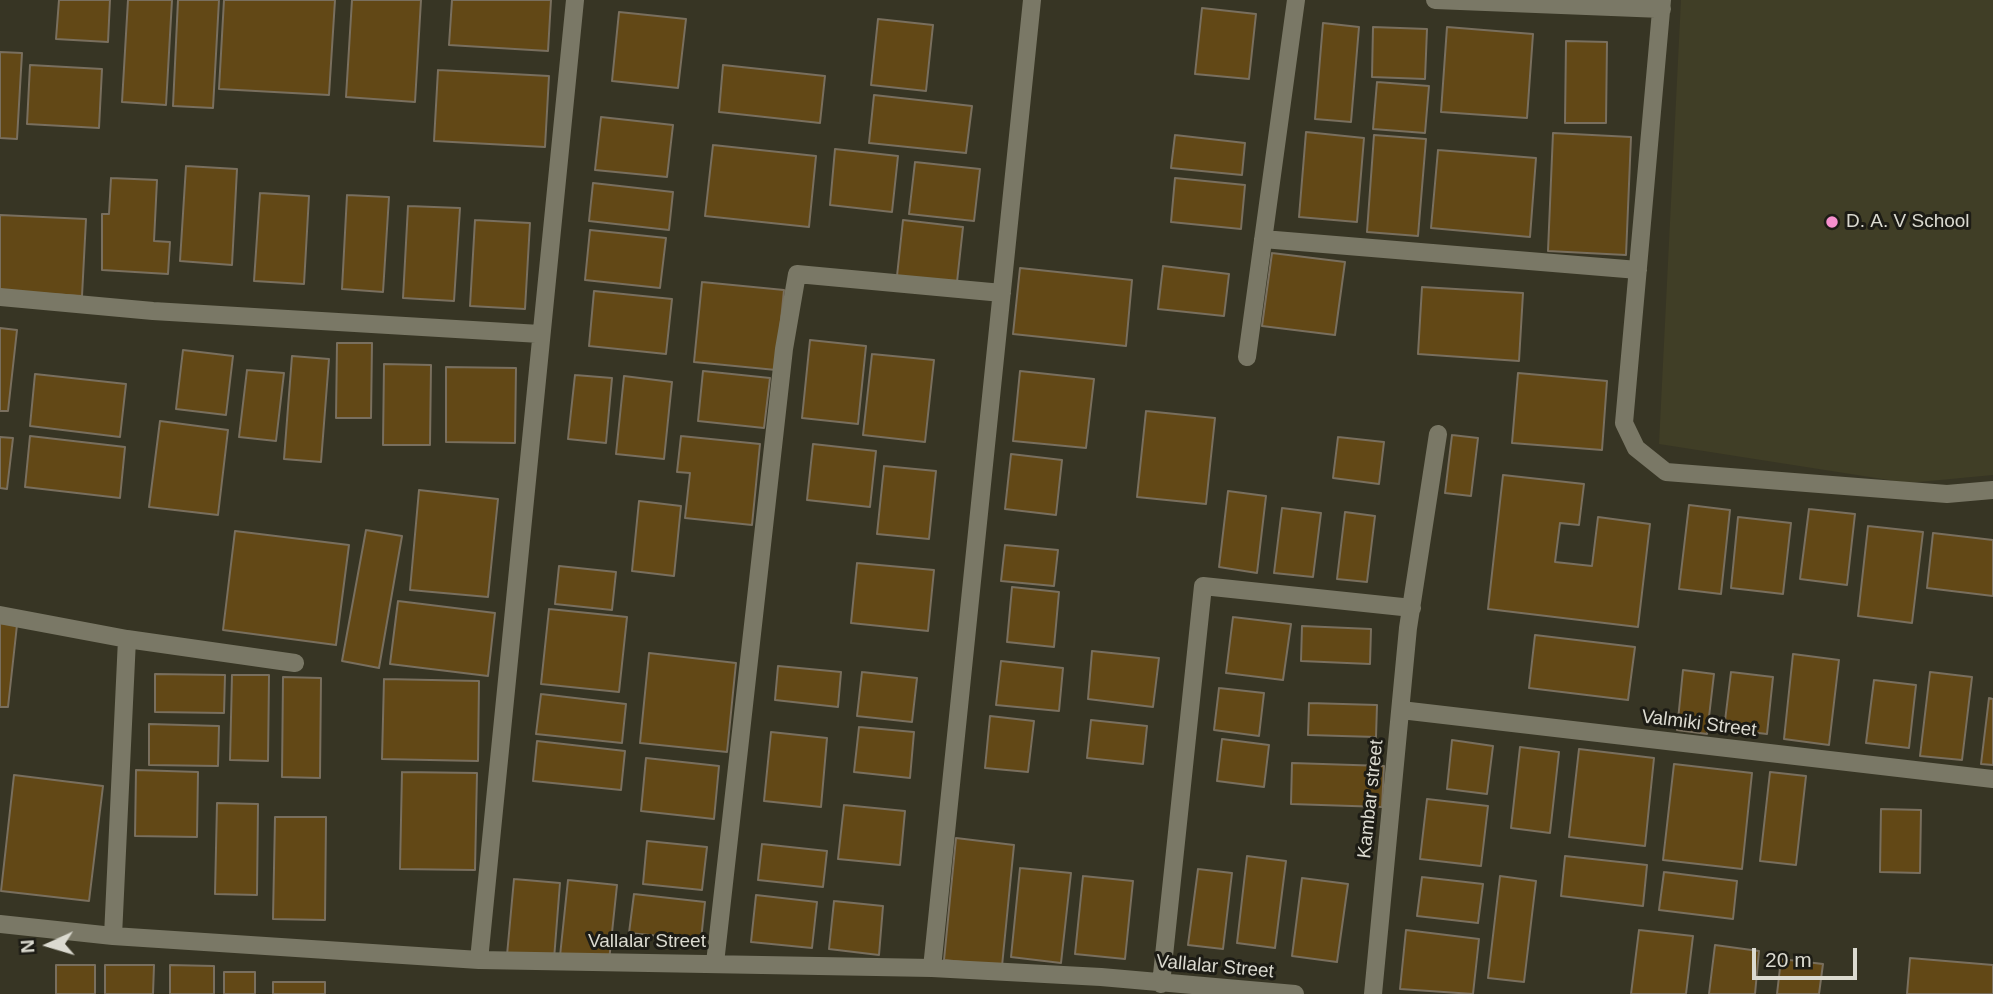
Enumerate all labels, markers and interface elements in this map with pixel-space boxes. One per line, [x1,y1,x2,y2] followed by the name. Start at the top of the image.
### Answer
[1846,211,1970,233] place label: D. A. V School
[1824,214,1840,230] marker: D. A. V School
[1640,706,1758,742] street label: Valmiki Street
[1353,738,1389,860] street label: Kambar street
[14,910,84,980] north arrow
[588,931,706,953] street label: Vallalar Street
[1755,934,1860,978] scale bar
[17,939,39,954] text: N
[1765,948,1812,971] text: 20 m
[1155,951,1275,983] street label: Vallalar Street

